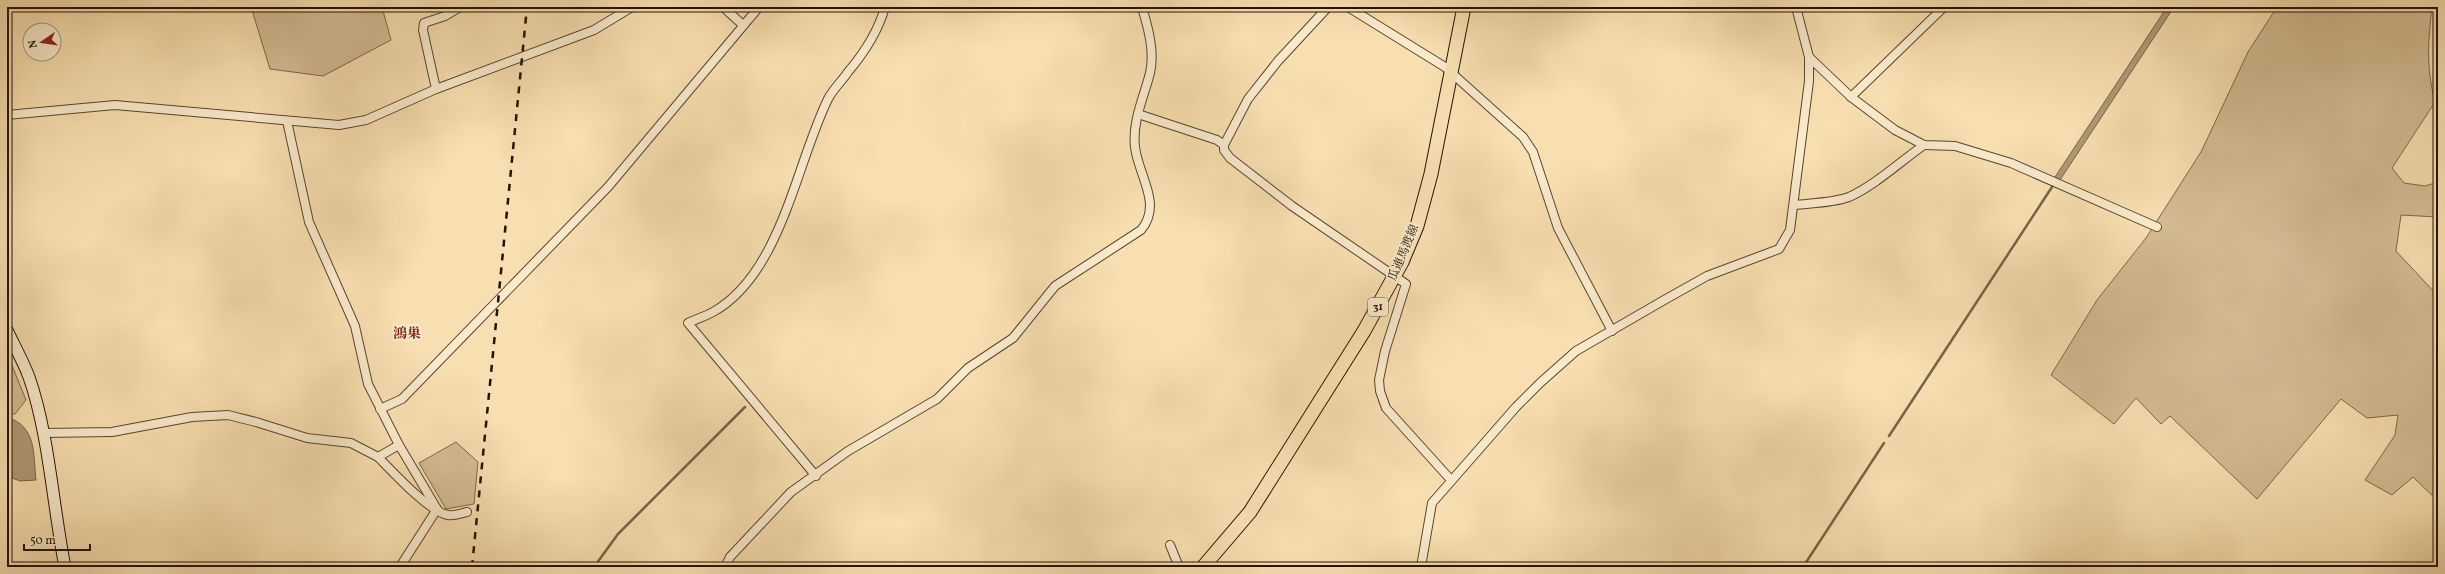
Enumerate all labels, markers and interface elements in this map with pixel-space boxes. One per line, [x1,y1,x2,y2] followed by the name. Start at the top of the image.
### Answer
[22,22,62,62] north arrow
[26,38,42,49] text: N
[1385,222,1423,284] street label: 瓜連馬渡線
[1368,298,1388,316] road number: 31
[393,325,421,344] district label: 鴻巣
[24,526,90,552] scale bar
[30,533,56,549] text: 50 m

